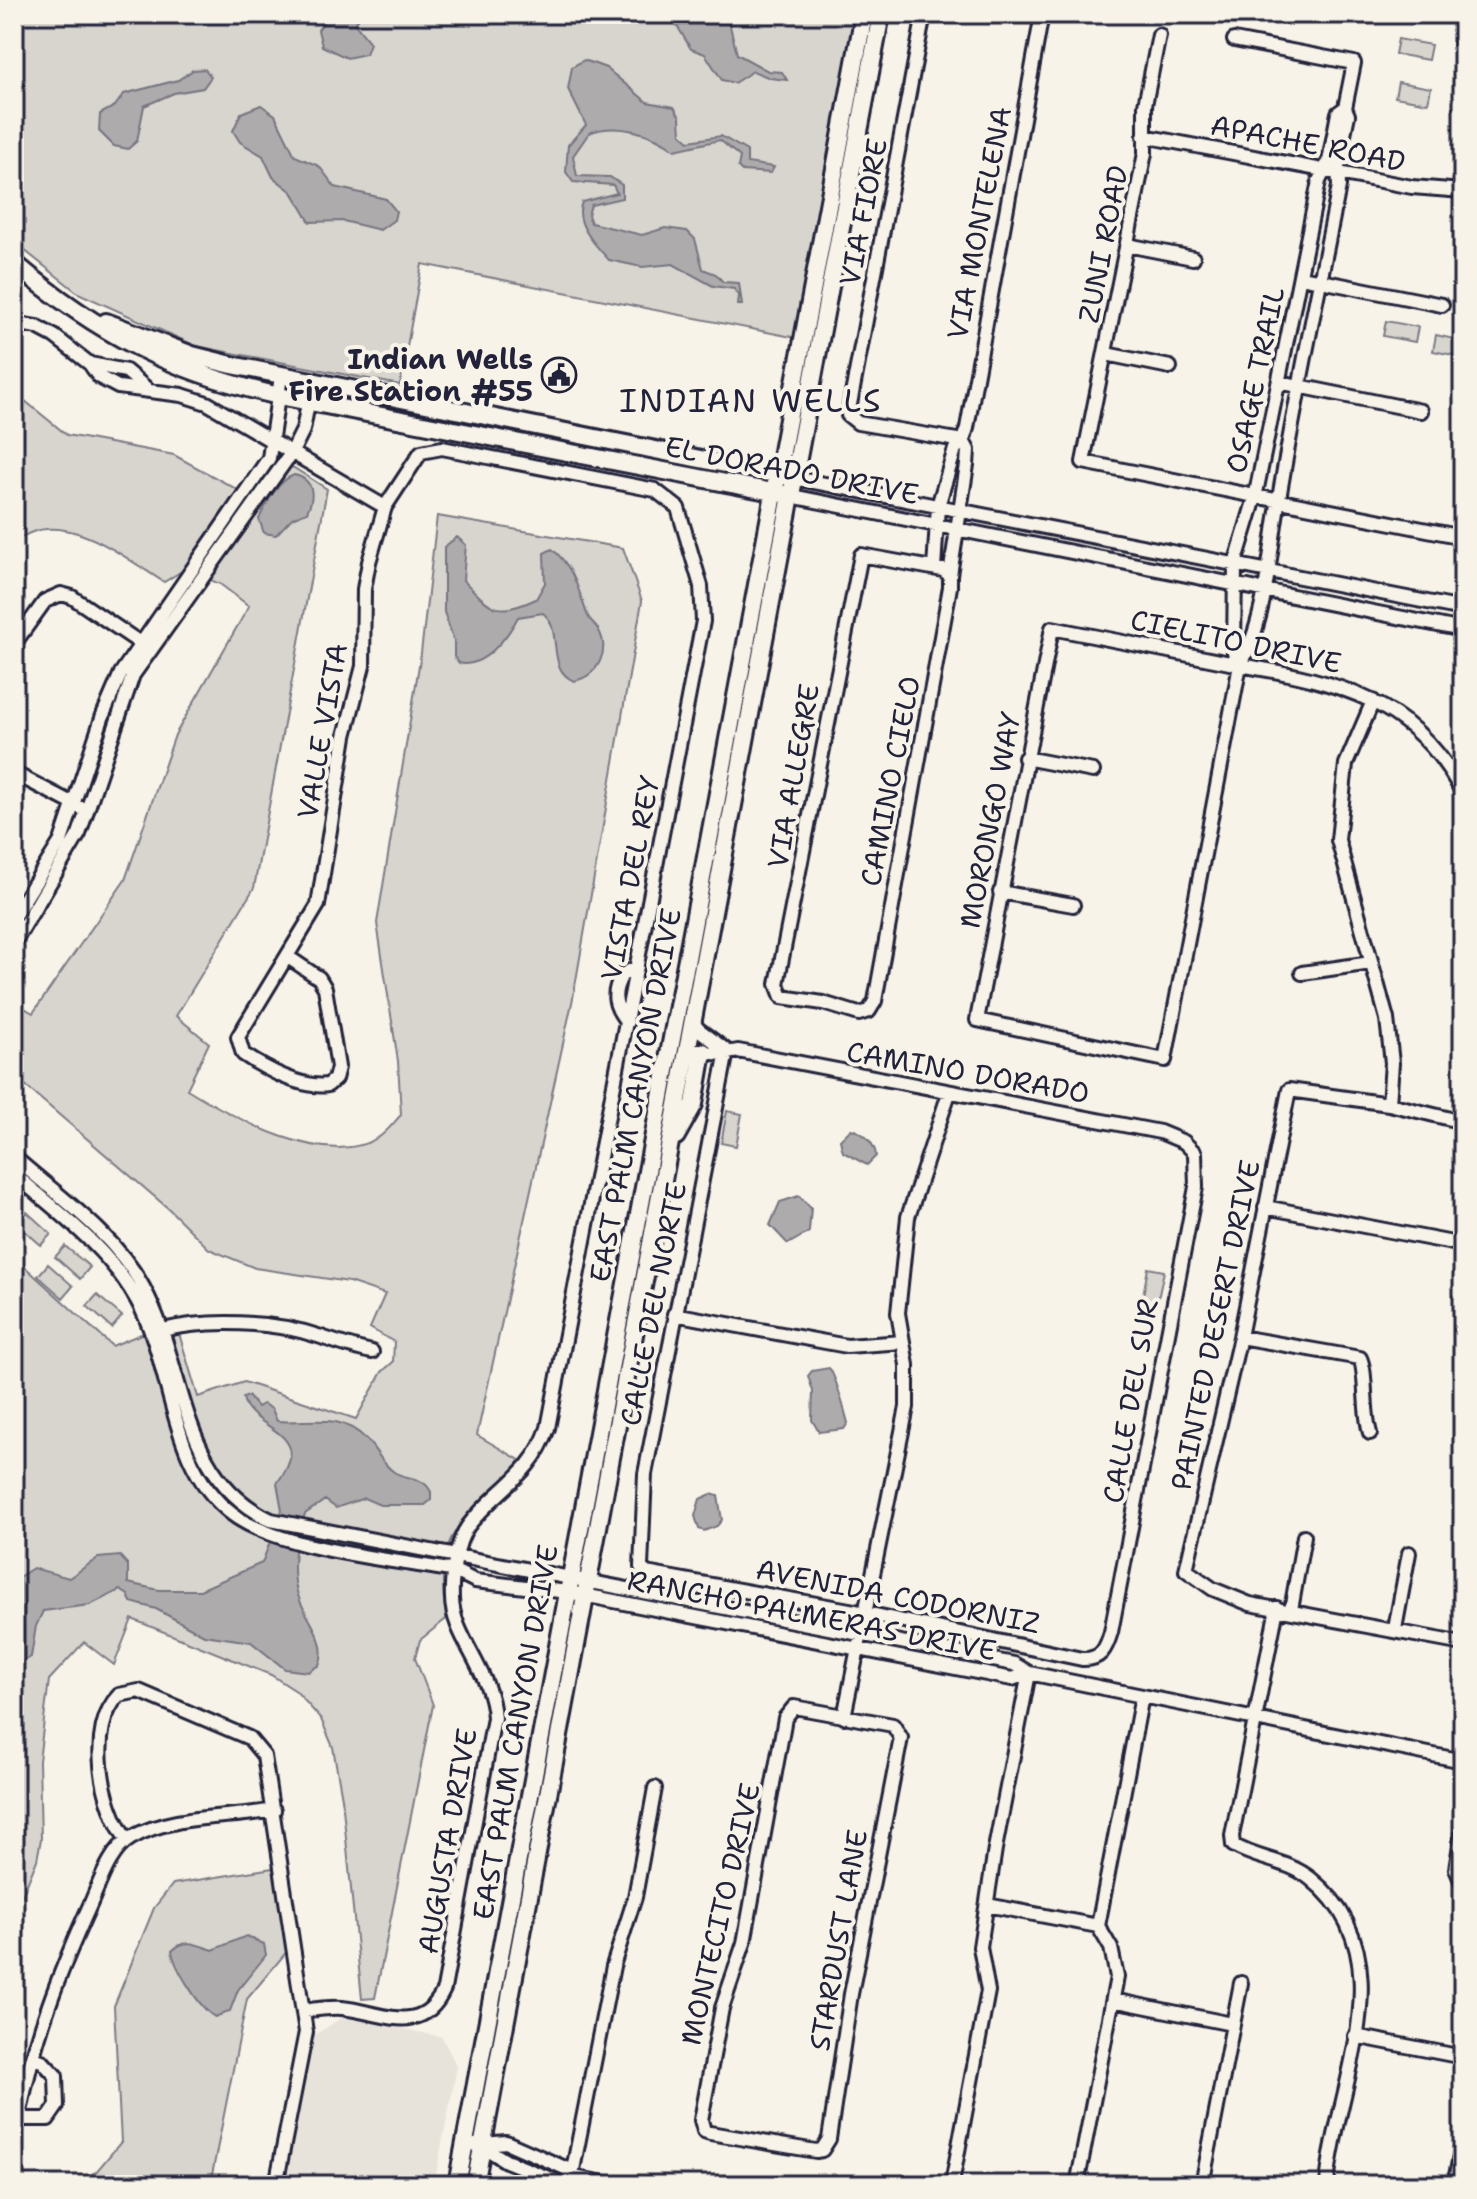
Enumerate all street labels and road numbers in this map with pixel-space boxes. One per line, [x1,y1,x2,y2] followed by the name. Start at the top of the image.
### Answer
[938,103,1020,343] street label: VIA MONTELENA
[1207,105,1409,181] street label: APACHE ROAD
[830,135,896,289] street label: VIA FIORE
[1069,162,1137,326] street label: ZUNI ROAD
[1217,283,1293,477] street label: OSAGE TRAIL
[662,427,922,513] street label: EL DORADO DRIVE
[1127,600,1345,682] street label: CIELITO DRIVE
[288,640,356,822] street label: VALLE VISTA
[851,673,929,889] street label: CAMINO CIELO
[758,681,828,871] street label: VIA ALLEGRE
[950,708,1030,932] street label: MORONGO WAY
[592,772,668,984] street label: VISTA DEL REY
[580,905,690,1285] street label: EAST PALM CANYON DRIVE
[844,1032,1092,1112] street label: CAMINO DORADO
[1161,1156,1269,1494] street label: PAINTED DESERT DRIVE
[611,1179,695,1429] street label: CALLE DEL NORTE
[1093,1296,1167,1506] street label: CALLE DEL SUR
[463,1541,567,1923] street label: EAST PALM CANYON DRIVE
[753,1550,1043,1642] street label: AVENIDA CODORNIZ
[624,1561,1000,1669] street label: RANCHO PALMERAS DRIVE
[408,1725,486,1957] street label: AUGUSTA DRIVE
[671,1779,769,2049] street label: MONTECITO DRIVE
[800,1827,876,2053] street label: STARDUST LANE

